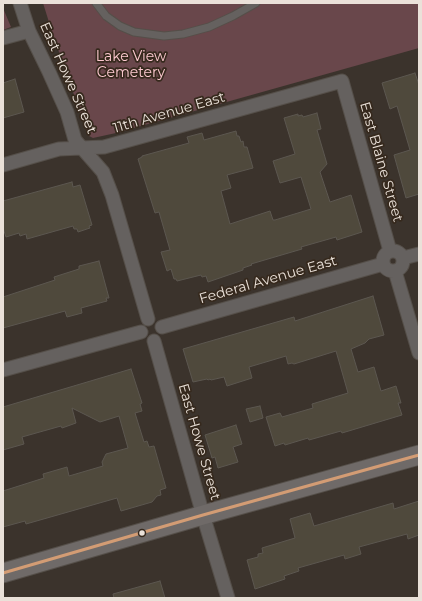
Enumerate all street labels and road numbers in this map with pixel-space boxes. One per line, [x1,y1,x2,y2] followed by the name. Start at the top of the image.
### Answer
[36,20,100,136] street label: East Howe Street
[111,89,227,137] street label: 11th Avenue East
[356,100,406,224] street label: East Blaine Street
[197,252,339,308] street label: Federal Avenue East
[174,382,224,502] street label: East Howe Street

